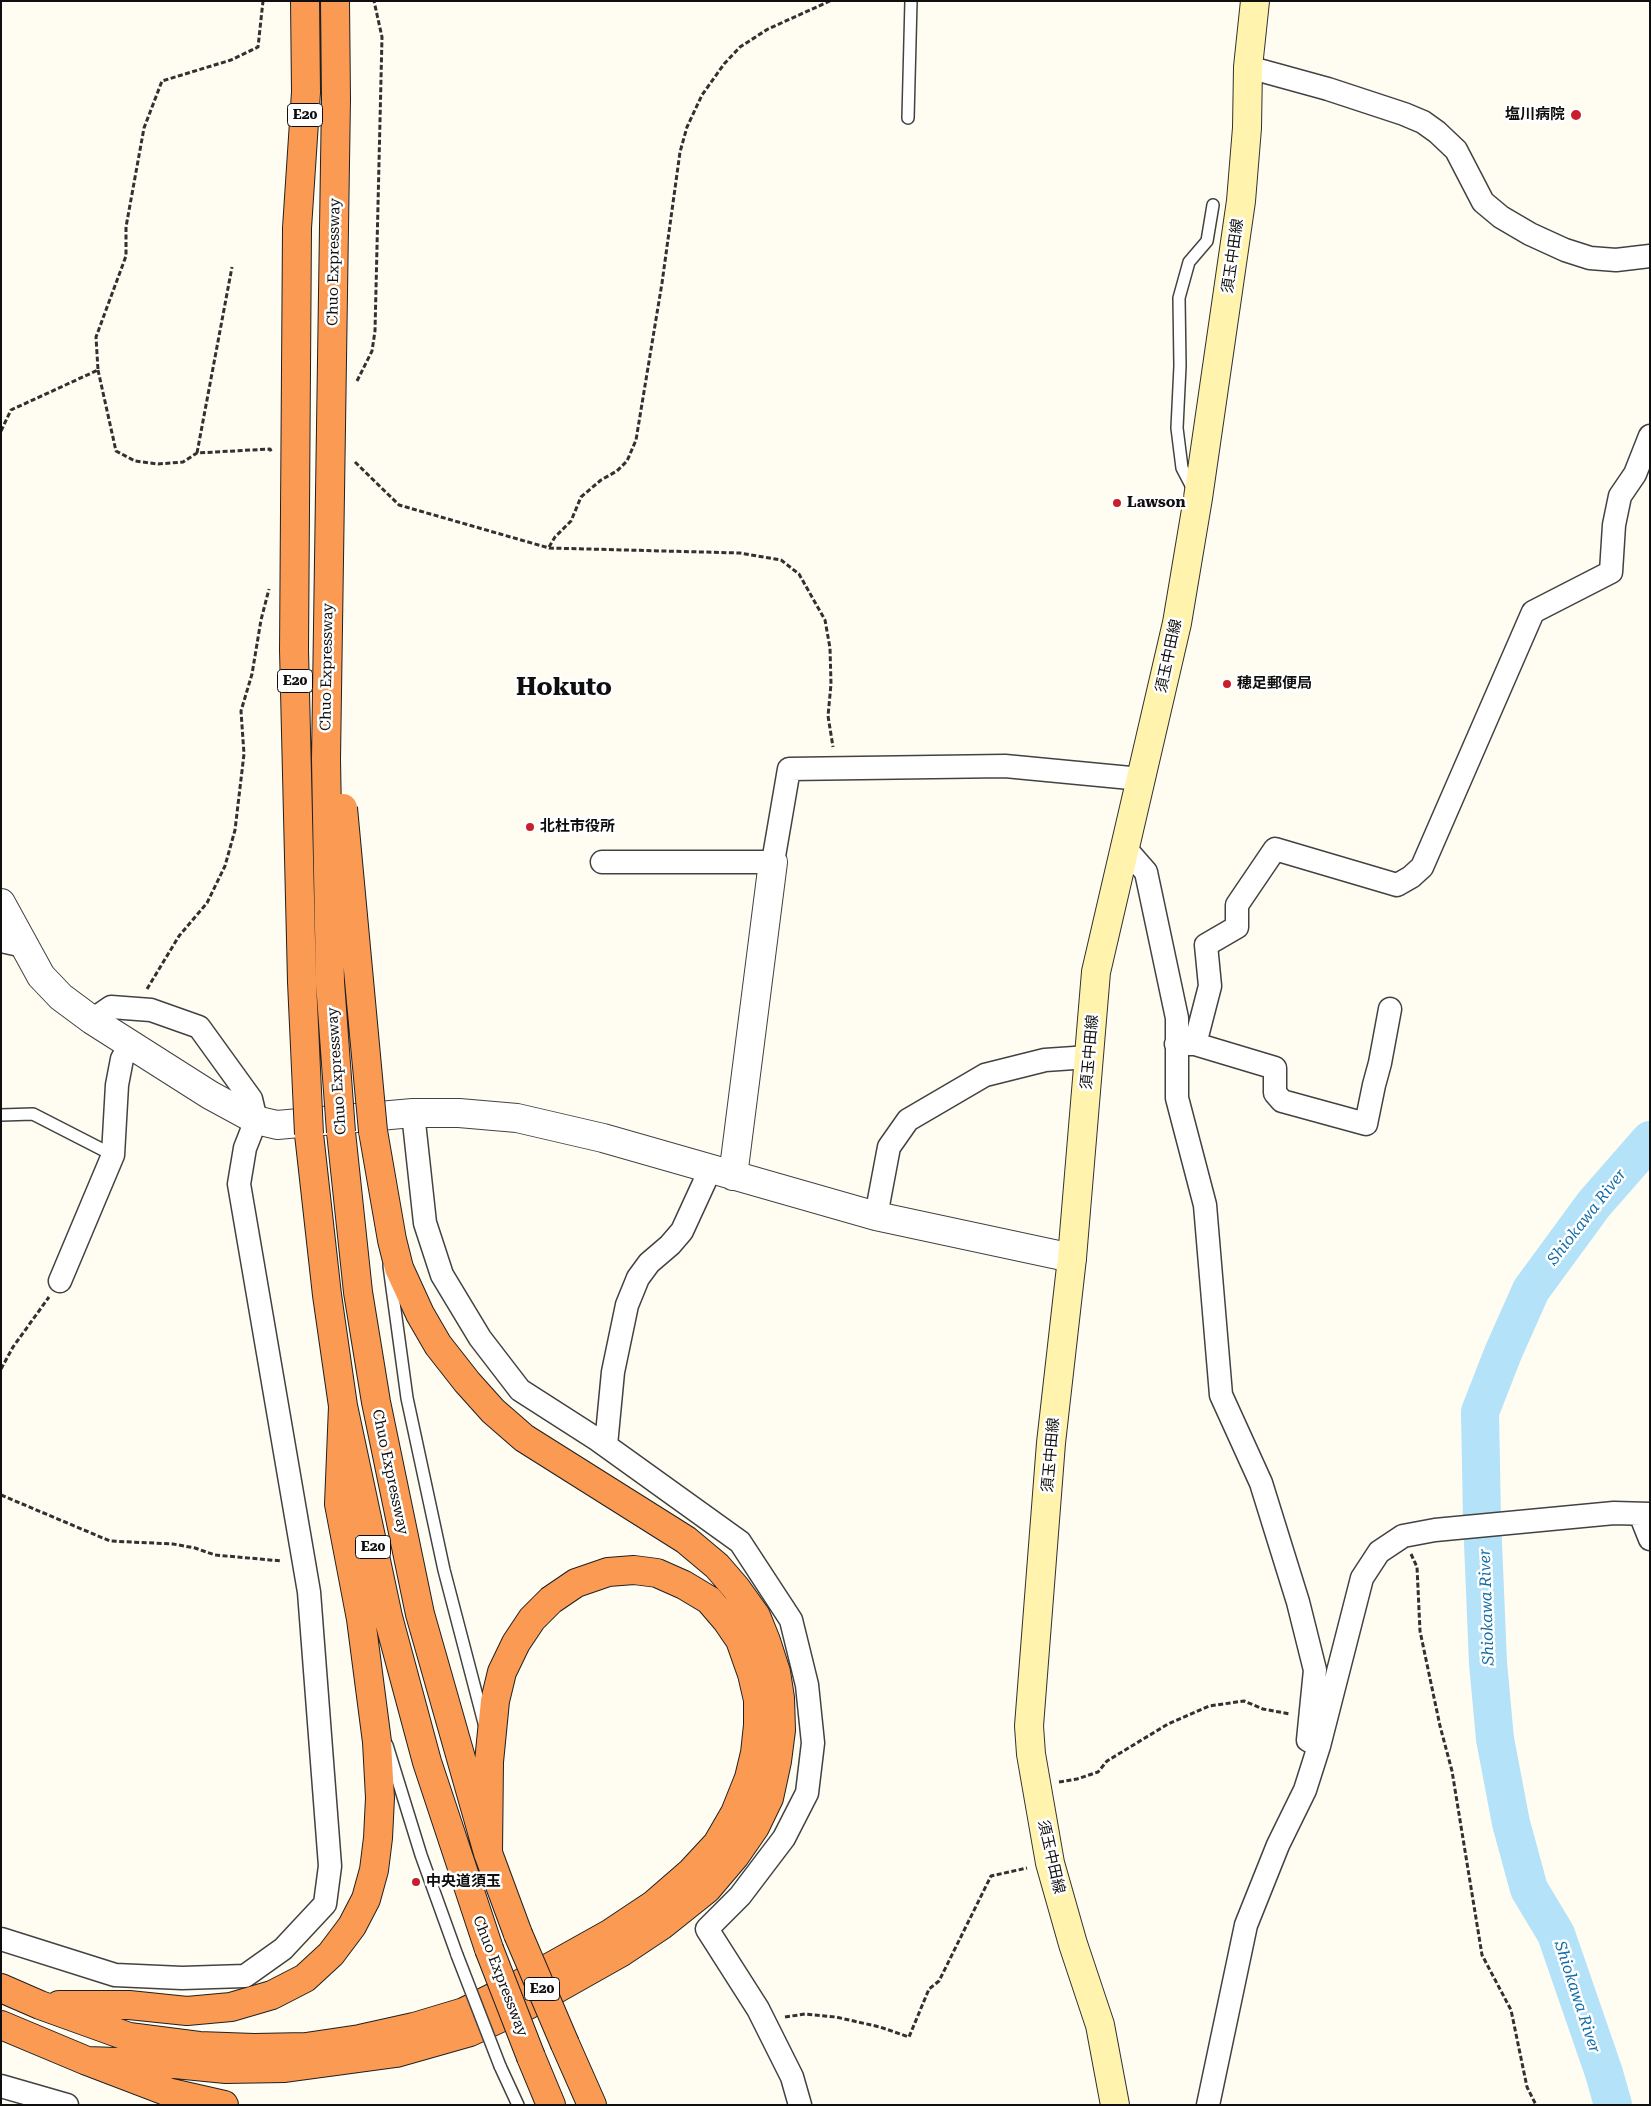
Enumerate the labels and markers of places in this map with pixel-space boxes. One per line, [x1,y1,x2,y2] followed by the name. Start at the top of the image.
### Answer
[1505,106,1565,124] place label: 塩川病院
[1569,108,1583,122] marker: 塩川病院
[1127,494,1185,512] place label: Lawson
[1111,497,1123,509] marker: Lawson
[1237,675,1312,693] place label: 穂足郵便局
[1221,678,1233,690] marker: 穂足郵便局
[540,818,615,836] place label: 北杜市役所
[524,821,536,833] marker: 北杜市役所
[426,1873,501,1891] place label: 中央道須玉
[410,1876,422,1888] marker: 中央道須玉

